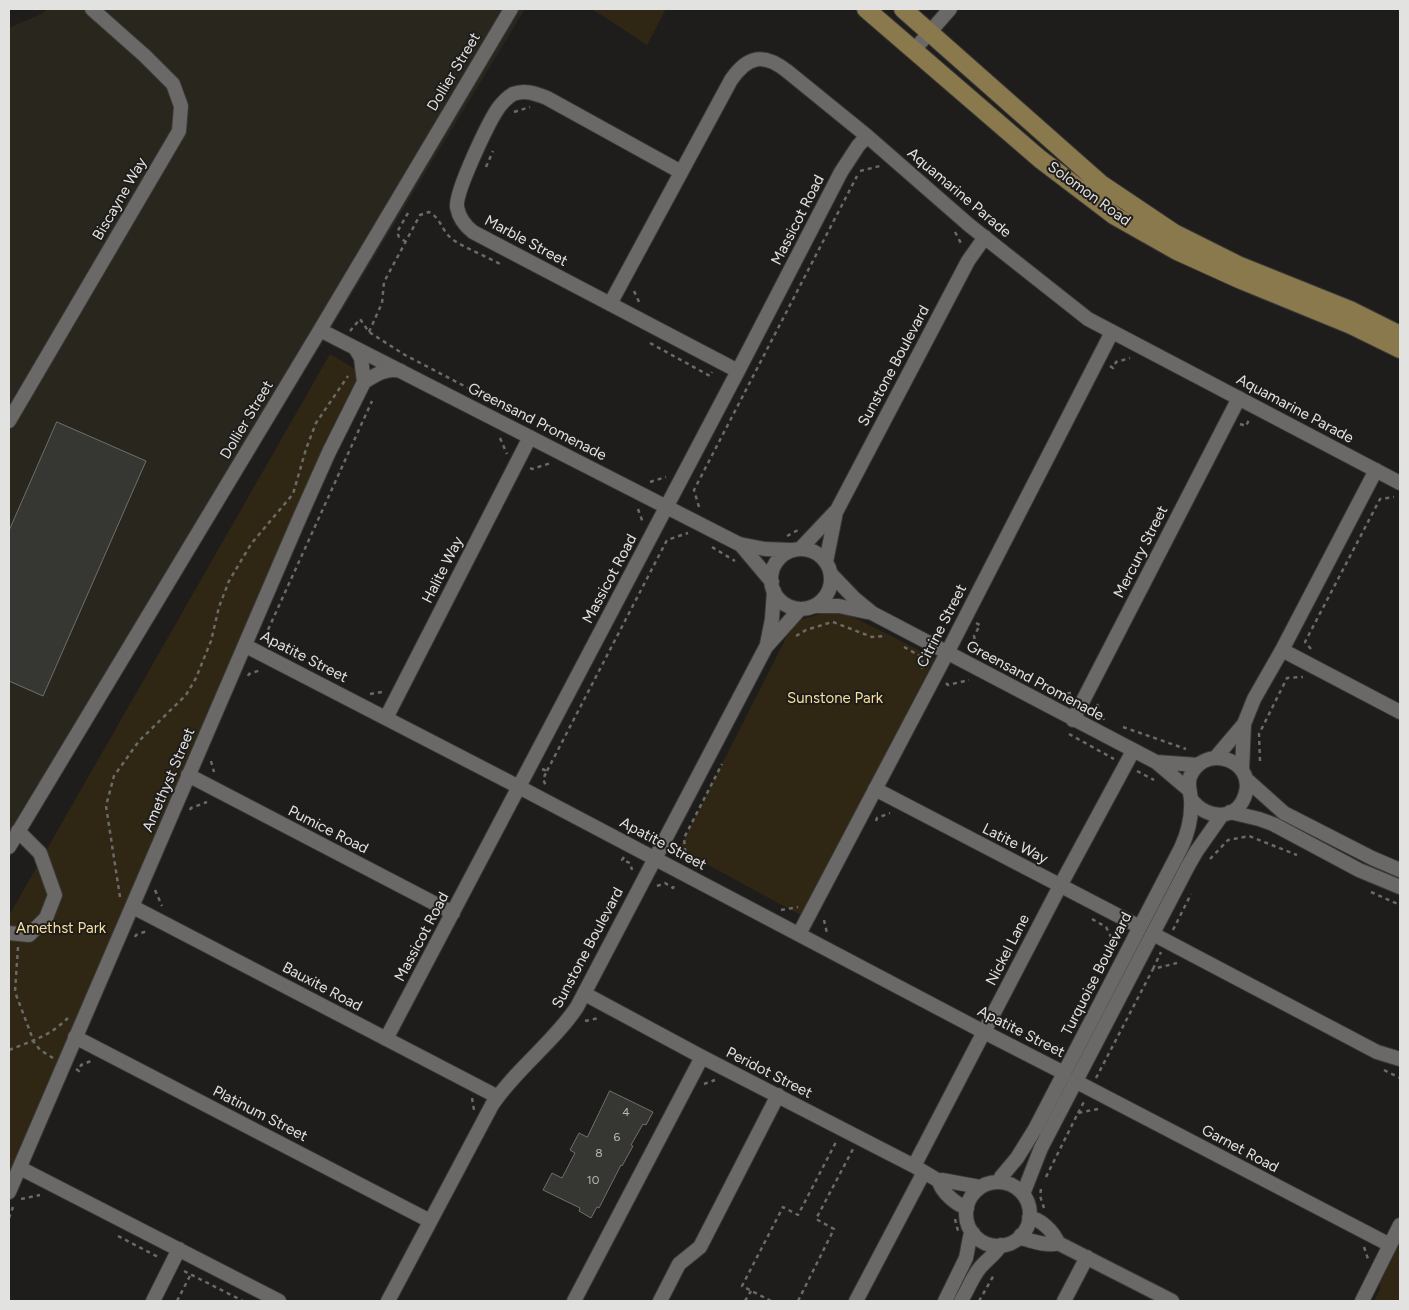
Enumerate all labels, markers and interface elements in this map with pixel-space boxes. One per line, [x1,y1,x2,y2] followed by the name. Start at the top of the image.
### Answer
[424,30,484,114] street label: Dollier Street
[903,144,1015,242] street label: Aquamarine Parade
[89,154,151,244] street label: Biscayne Way
[1044,158,1134,230] street label: Solomon Road
[768,172,828,268] street label: Massicot Road
[481,212,571,270] street label: Marble Street
[855,303,933,429] street label: Sunstone Boulevard
[1233,371,1357,447] street label: Aquamarine Parade
[217,378,277,462] street label: Dollier Street
[465,379,609,465] street label: Greensand Promenade
[1110,503,1172,601] street label: Mercury Street
[579,531,641,627] street label: Massicot Road
[419,534,467,606] street label: Halite Way
[913,581,971,671] street label: Citrine Street
[257,627,351,687] street label: Apatite Street
[963,637,1107,725] street label: Greensand Promenade
[787,690,883,708] park label: Sunstone Park
[139,725,199,835] street label: Amethyst Street
[285,802,371,858] street label: Pumice Road
[617,814,709,874] street label: Apatite Street
[979,820,1051,868] street label: Latite Way
[549,885,627,1011] street label: Sunstone Boulevard
[391,889,453,985] street label: Massicot Road
[1058,909,1136,1039] street label: Turquoise Boulevard
[982,911,1034,989] street label: Nickel Lane
[16,920,106,938] park label: Amethst Park
[279,958,365,1016] street label: Bauxite Road
[974,1002,1068,1062] street label: Apatite Street
[723,1044,815,1102] street label: Peridot Street
[210,1082,310,1146] street label: Platinum Street
[622,1105,630,1119] house number: 4
[1198,1121,1282,1177] street label: Garnet Road
[614,1130,620,1144] house number: 6
[595,1146,603,1160] house number: 8
[587,1173,599,1187] house number: 10

